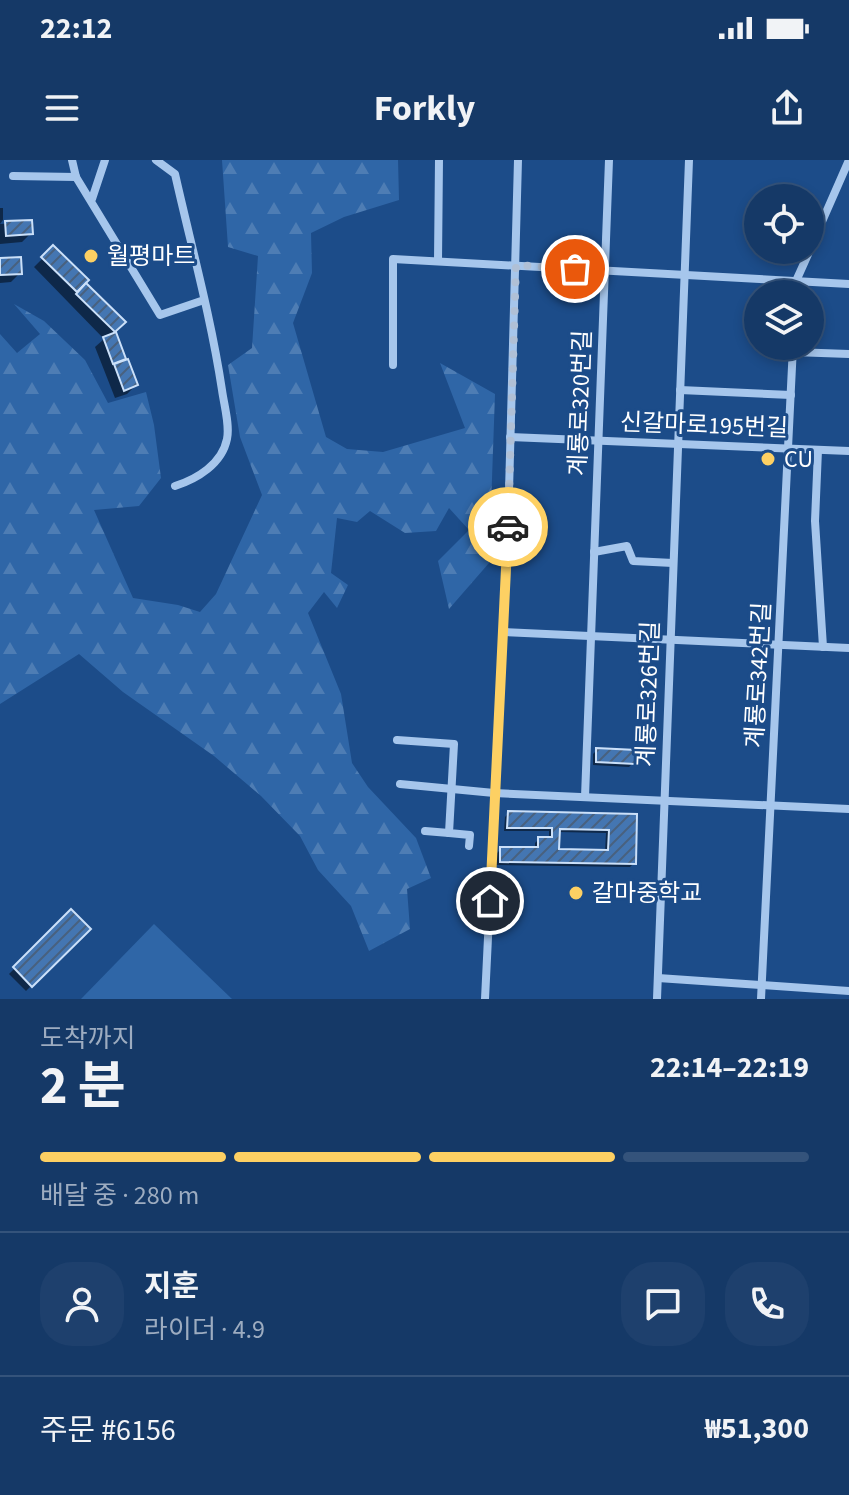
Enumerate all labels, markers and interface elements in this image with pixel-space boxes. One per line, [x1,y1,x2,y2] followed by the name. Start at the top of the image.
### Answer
[40,7,112,50] text: 22:12
[374,83,475,134] text: Forkly
[40,86,84,130] icon: menu
[765,86,809,130] icon: share
[744,184,824,360] map controls
[744,184,824,264] button: locate
[541,235,609,303] pin
[107,239,195,274] place label: 월평마트
[82,247,100,265] marker: 월평마트
[553,247,597,291] icon: bag
[744,280,824,360] button: layers
[560,329,601,477] street label: 계룡로320번길
[619,405,789,446] street label: 신갈마로195번길
[784,442,813,477] place label: CU
[759,450,777,468] marker: CU
[468,487,548,567] courier
[486,505,530,549] icon: car
[737,601,780,749] street label: 계룡로342번길
[628,620,669,768] street label: 계룡로326번길
[456,867,524,935] pin
[592,876,702,911] place label: 갈마중학교
[468,879,512,923] icon: home
[567,884,585,902] marker: 갈마중학교
[40,1020,136,1057] text: 도착까지
[650,1046,809,1089] text: 22:14–22:19
[40,1050,126,1124] text: 2 분
[40,1177,199,1214] text: 배달 중 · 280 m
[40,1262,124,1346] button: person
[621,1262,705,1346] button: chat
[725,1262,809,1346] button: phone
[144,1265,199,1308] text: 지훈
[144,1311,265,1348] text: 라이더 · 4.9
[705,1407,809,1450] text: ₩51,300
[40,1409,176,1452] text: 주문 #6156

